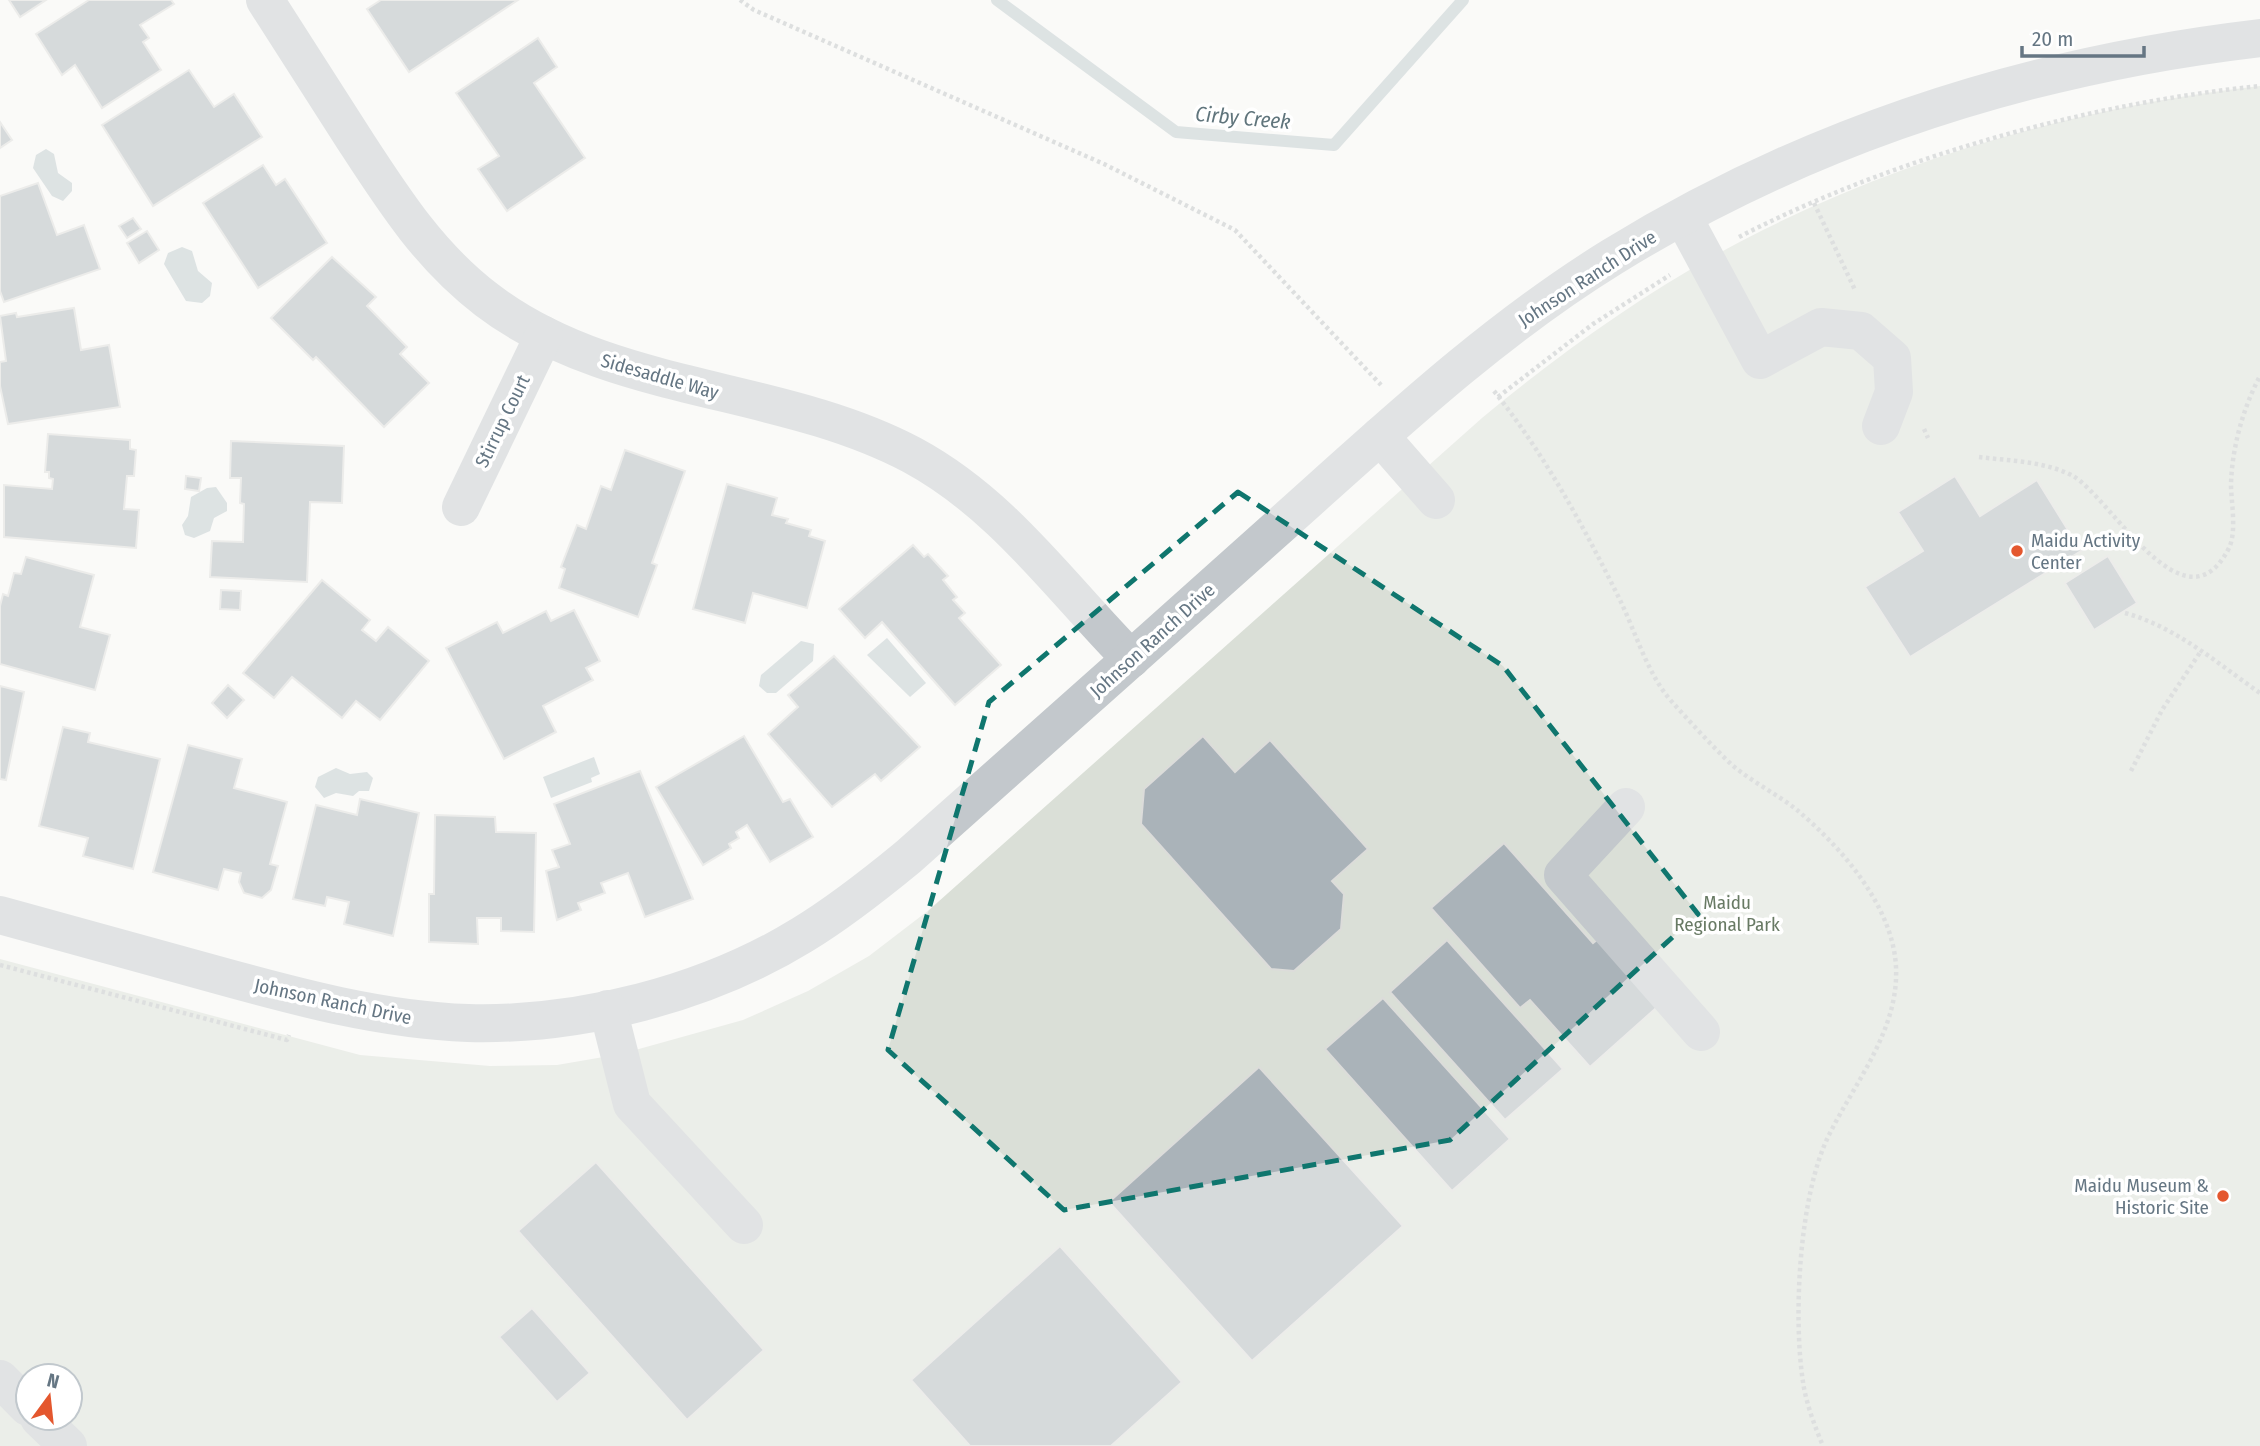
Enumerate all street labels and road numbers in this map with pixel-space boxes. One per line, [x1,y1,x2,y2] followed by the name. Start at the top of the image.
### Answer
[1514,225,1661,332] street label: Johnson Ranch Drive
[598,349,722,404] street label: Sidesaddle Way
[470,370,535,471] street label: Stirrup Court
[1085,578,1220,702] street label: Johnson Ranch Drive
[252,974,414,1029] street label: Johnson Ranch Drive

